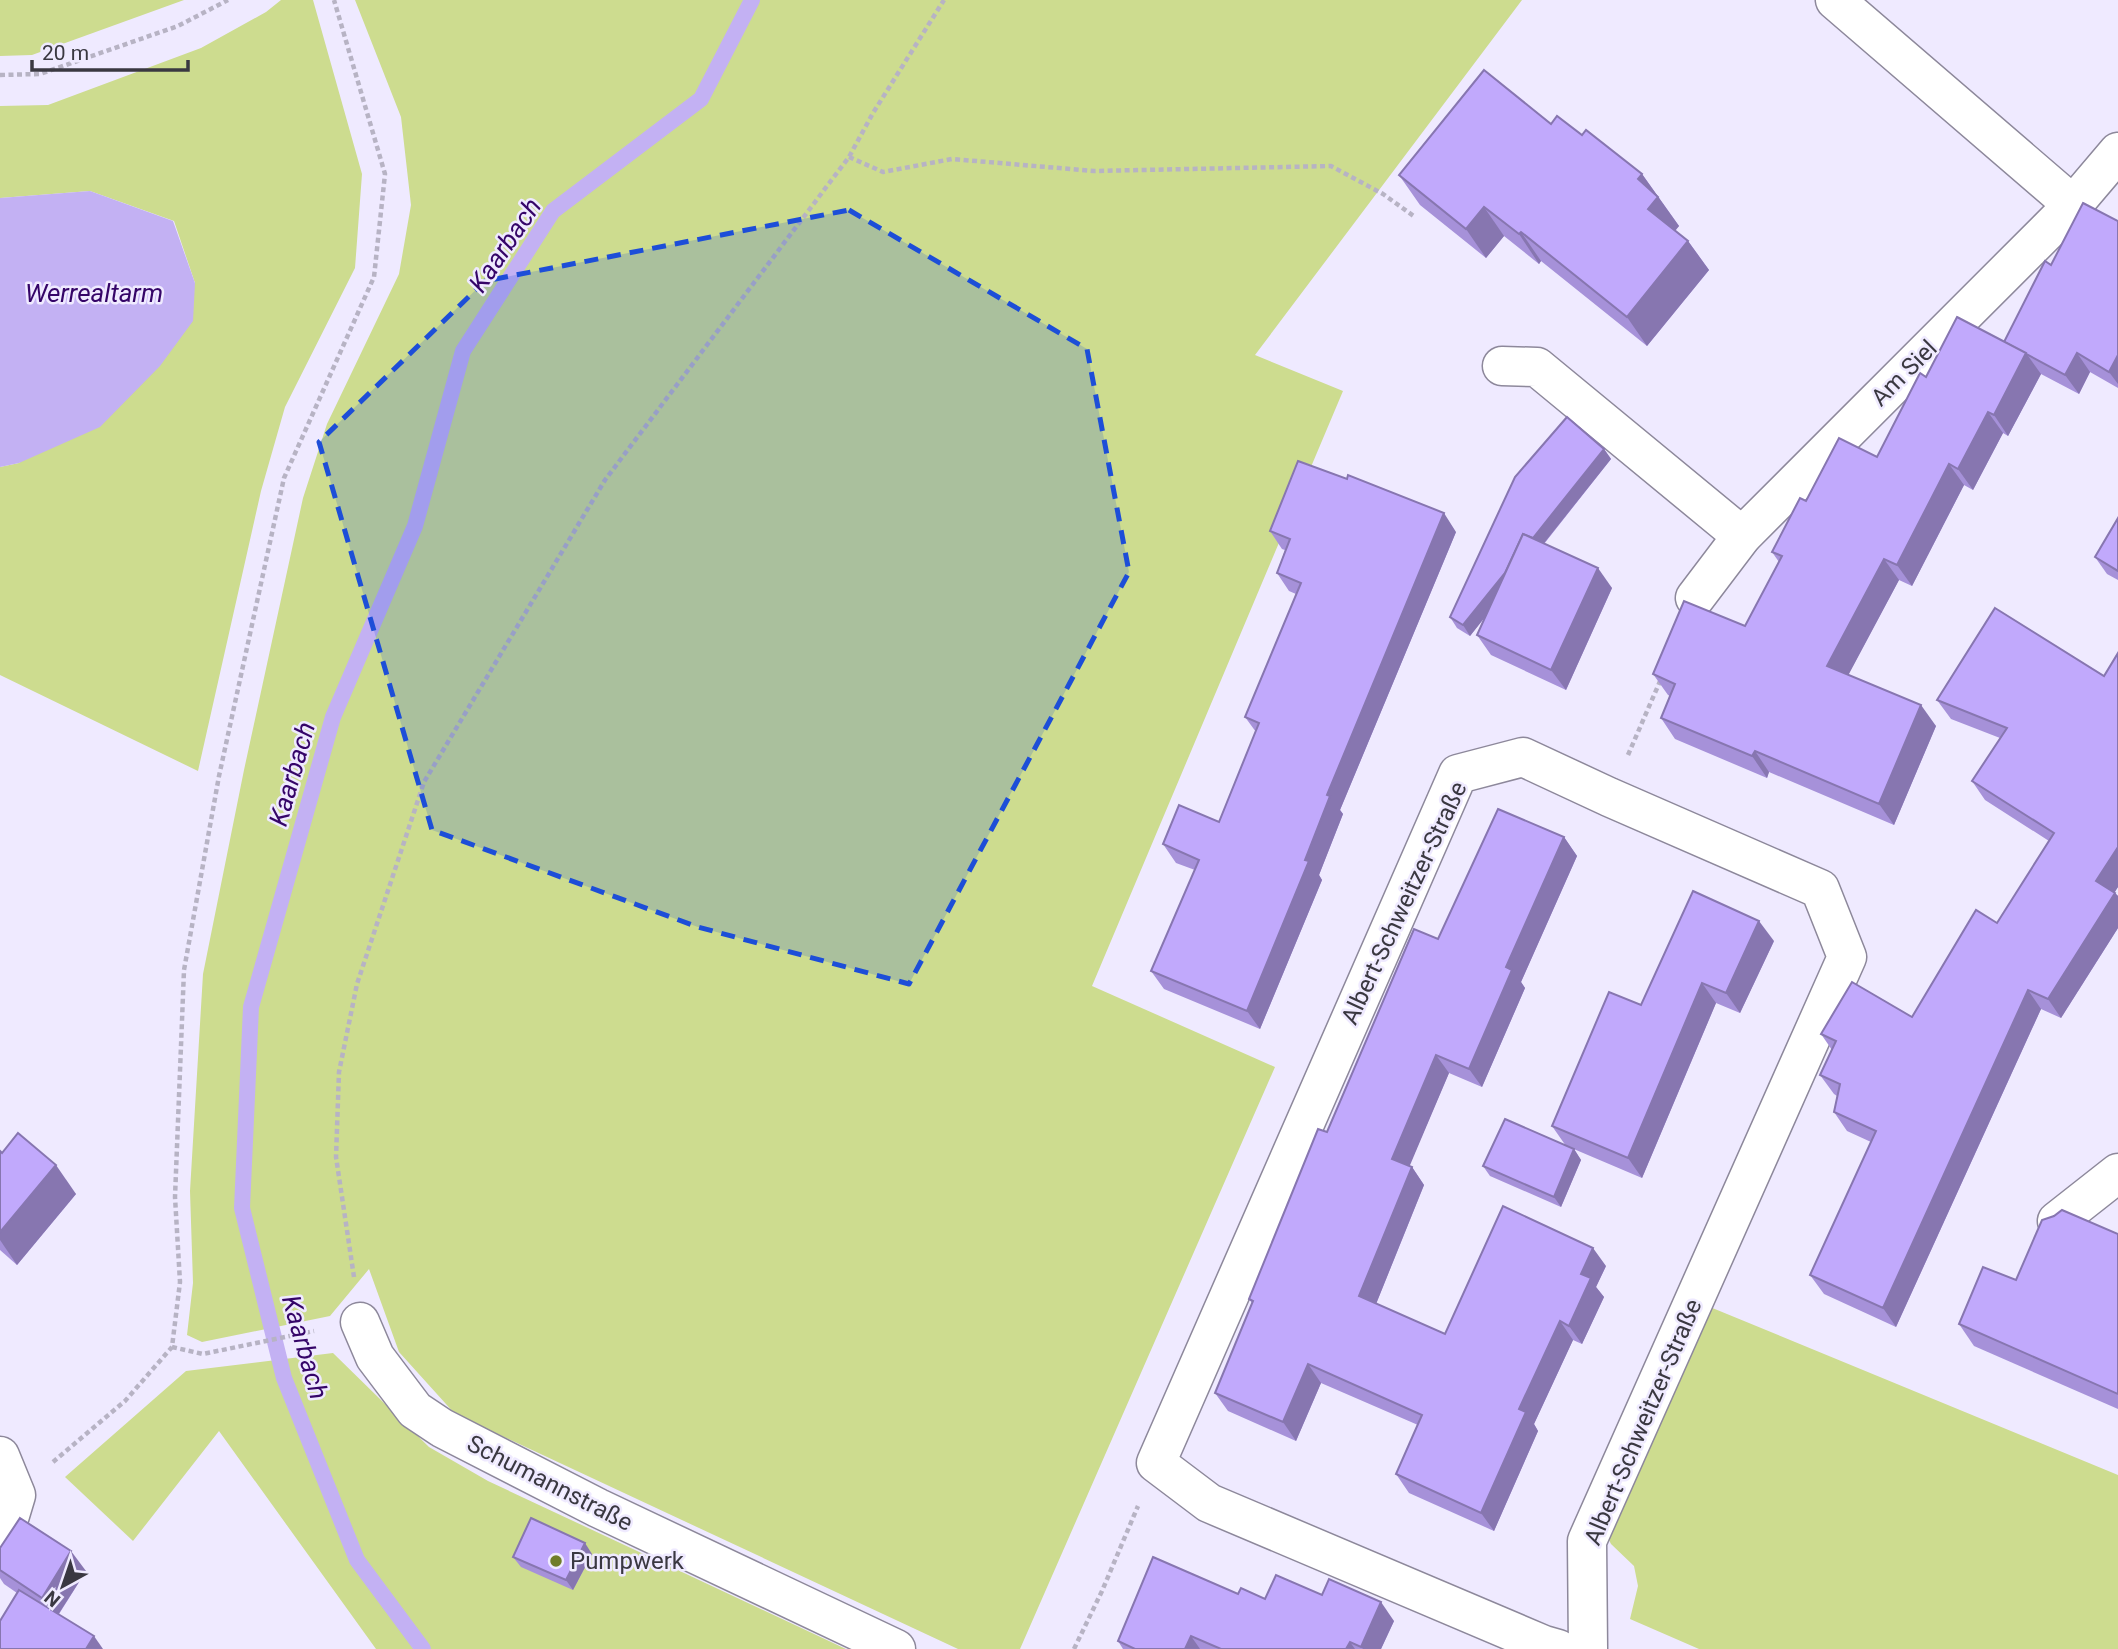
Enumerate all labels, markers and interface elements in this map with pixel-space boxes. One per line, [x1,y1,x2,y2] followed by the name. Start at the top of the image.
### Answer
[32,28,187,72] scale bar
[42,41,89,65] text: 20 m
[463,192,547,298] water label: Kaarbach
[25,278,163,308] water label: Werrealtarm
[1865,334,1943,412] street label: Am Siel
[263,719,321,829] water label: Kaarbach
[1335,777,1473,1029] street label: Albert-Schweitzer-Straße
[276,1292,334,1402] water label: Kaarbach
[1578,1295,1708,1549] street label: Albert-Schweitzer-Straße
[463,1429,637,1537] street label: Schumannstraße
[570,1547,685,1575] place label: Pumpwerk
[28,1551,98,1621] north arrow
[548,1553,564,1569] marker: Pumpwerk
[40,1586,65,1612] text: N

